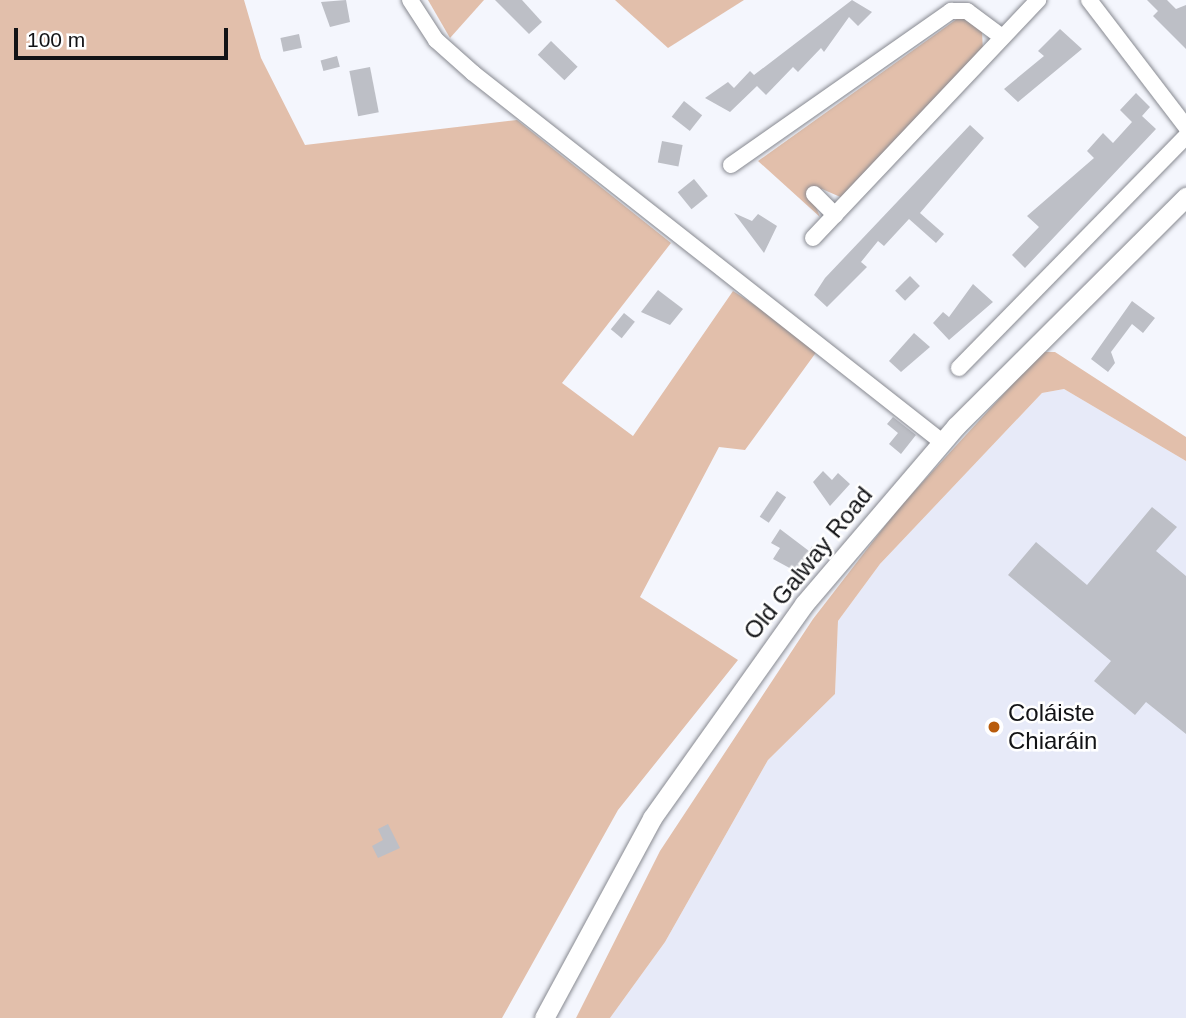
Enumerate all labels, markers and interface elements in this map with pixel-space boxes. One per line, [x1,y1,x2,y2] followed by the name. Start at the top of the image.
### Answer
[18,14,231,58] scale bar
[27,28,85,51] text: 100 m
[738,481,878,645] street label: Old Galway Road
[1008,699,1097,755] place label: Coláiste Chiaráin
[986,719,1002,735] marker: Coláiste Chiaráin

